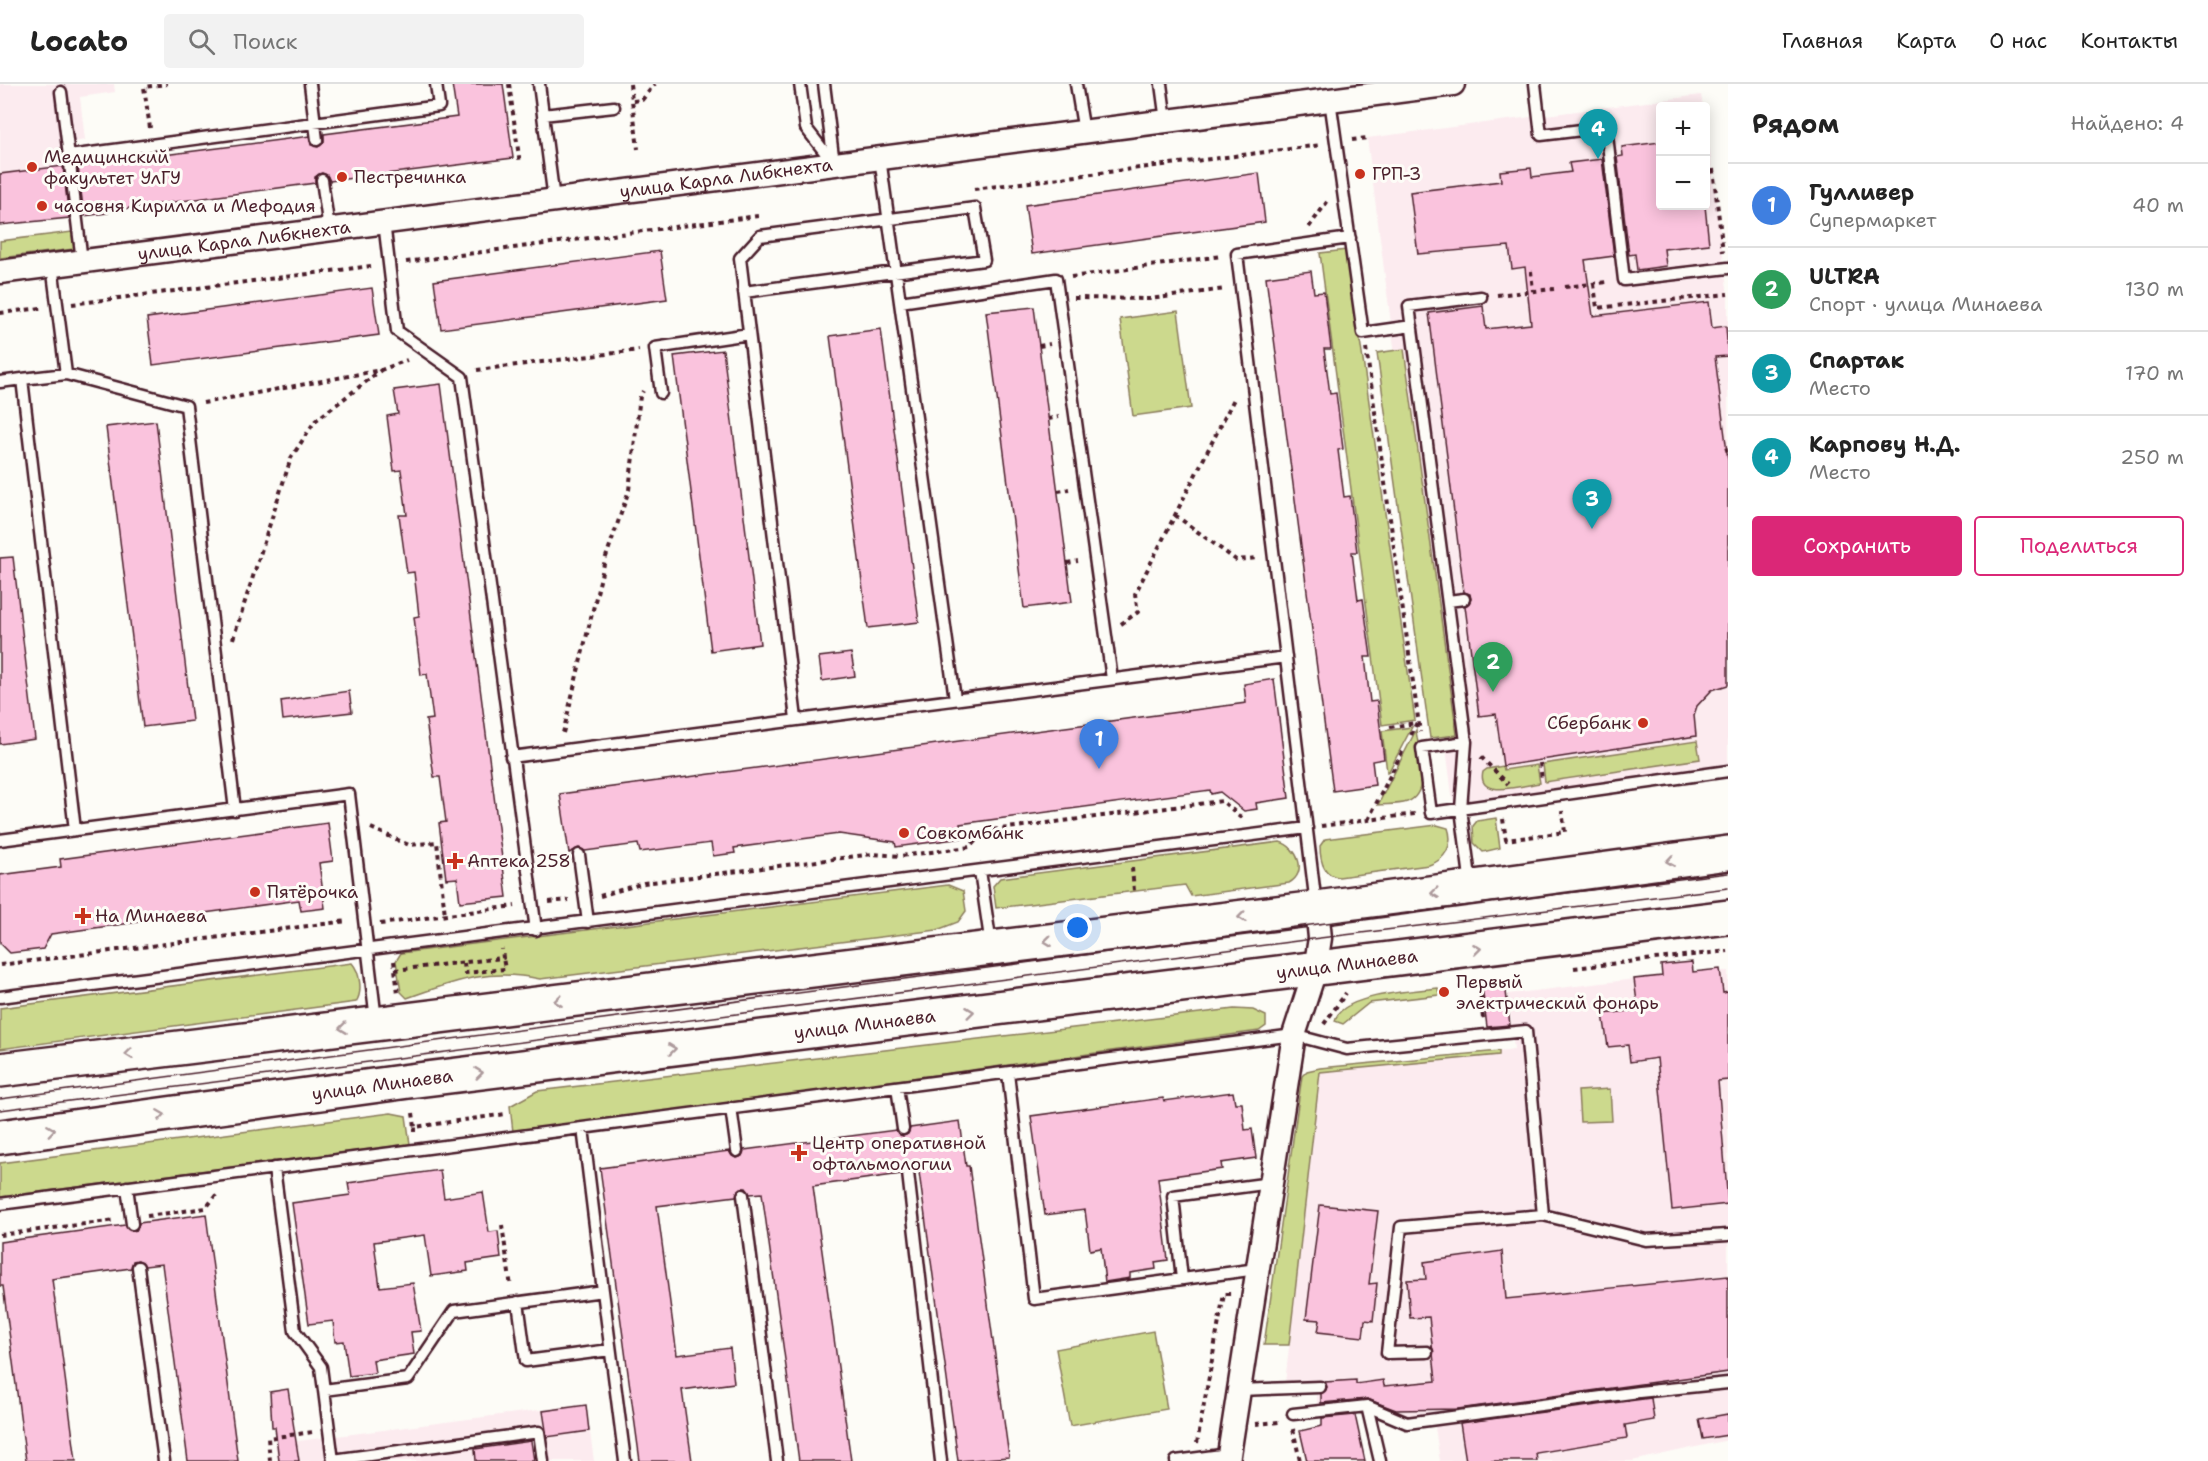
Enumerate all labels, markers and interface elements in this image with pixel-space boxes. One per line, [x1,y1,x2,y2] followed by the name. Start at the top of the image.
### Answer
[164,14,584,68] search box
[30,22,128,60] text: Locato
[185,25,218,58] icon: search
[233,27,297,56] text: Поиск
[1782,27,1863,55] text: Главная
[1896,27,1956,55] text: Карта
[1989,27,2047,55] text: О нас
[2080,27,2178,55] text: Контакты
[1656,102,1710,210] map controls
[1656,102,1710,156] button: +
[1752,106,1839,141] text: Рядом
[1578,110,1618,159] pin: 4
[2071,110,2184,136] text: Найдено: 4
[44,145,181,190] place label: Медицинский факультет УлГУ
[618,152,834,204] street label: улица Карла Либкнехта
[1656,156,1710,210] button: −
[25,160,39,174] marker: Медицинский факультет УлГУ
[1372,162,1421,186] place label: ГРП-3
[354,165,466,189] place label: Пестречинка
[1353,167,1367,181] marker: ГРП-3
[335,170,349,184] marker: Пестречинка
[1809,178,1914,207] text: Гулливер
[1767,192,1776,218] text: 1
[2132,192,2184,218] text: 40 m
[54,194,316,218] place label: часовня Кирилла и Мефодия
[35,199,49,213] marker: часовня Кирилла и Мефодия
[1809,207,1936,233] text: Супермаркет
[136,215,352,266] street label: улица Карла Либкнехта
[1809,262,1880,291] text: ULTRA
[1765,276,1779,302] text: 2
[2125,276,2184,302] text: 130 m
[1809,291,2042,317] text: Спорт · улица Минаева
[1809,346,1904,375] text: Спартак
[1765,360,1779,386] text: 3
[2125,360,2184,386] text: 170 m
[1809,375,1871,401] text: Место
[1809,430,1961,459] text: Карпову Н.Д.
[1765,444,1779,470] text: 4
[2120,444,2184,470] text: 250 m
[1809,459,1871,485] text: Место
[1572,480,1612,529] pin: 3
[1752,516,1962,576] button: Сохранить
[1974,516,2184,576] button: Поделиться
[1474,642,1512,692] pin: 2
[1547,711,1631,735] place label: Сбербанк
[1636,716,1650,730] marker: Сбербанк
[1080,720,1118,769] pin: 1
[916,821,1024,845] place label: Совкомбанк
[897,826,911,840] marker: Совкомбанк
[467,849,571,873] place label: Аптека 258
[448,854,462,868] marker: Аптека 258
[1665,854,1675,866] one-way arrow
[267,880,358,904] place label: Пятёрочка
[248,885,262,899] marker: Пятёрочка
[1431,886,1440,898] one-way arrow
[95,904,207,928] place label: На Минаева
[76,909,90,923] marker: На Минаева
[1237,910,1246,923] one-way arrow
[1063,913,1092,942] your location
[1044,934,1053,947] one-way arrow
[1472,943,1482,956] one-way arrow
[1275,944,1419,985] street label: улица Минаева
[1456,970,1659,1015] place label: Первый электрический фонарь
[1437,985,1451,999] marker: Первый электрический фонарь
[553,994,562,1007] one-way arrow
[793,1004,937,1045] street label: улица Минаева
[965,1007,975,1019] one-way arrow
[339,1021,348,1033] one-way arrow
[668,1043,677,1056] one-way arrow
[124,1047,134,1059] one-way arrow
[310,1064,454,1106] street label: улица Минаева
[474,1067,483,1079] one-way arrow
[156,1110,165,1122] one-way arrow
[47,1125,56,1137] one-way arrow
[812,1131,986,1176] place label: Центр оперативной офтальмологии
[790,1144,808,1162] marker: Центр оперативной офтальмологии

